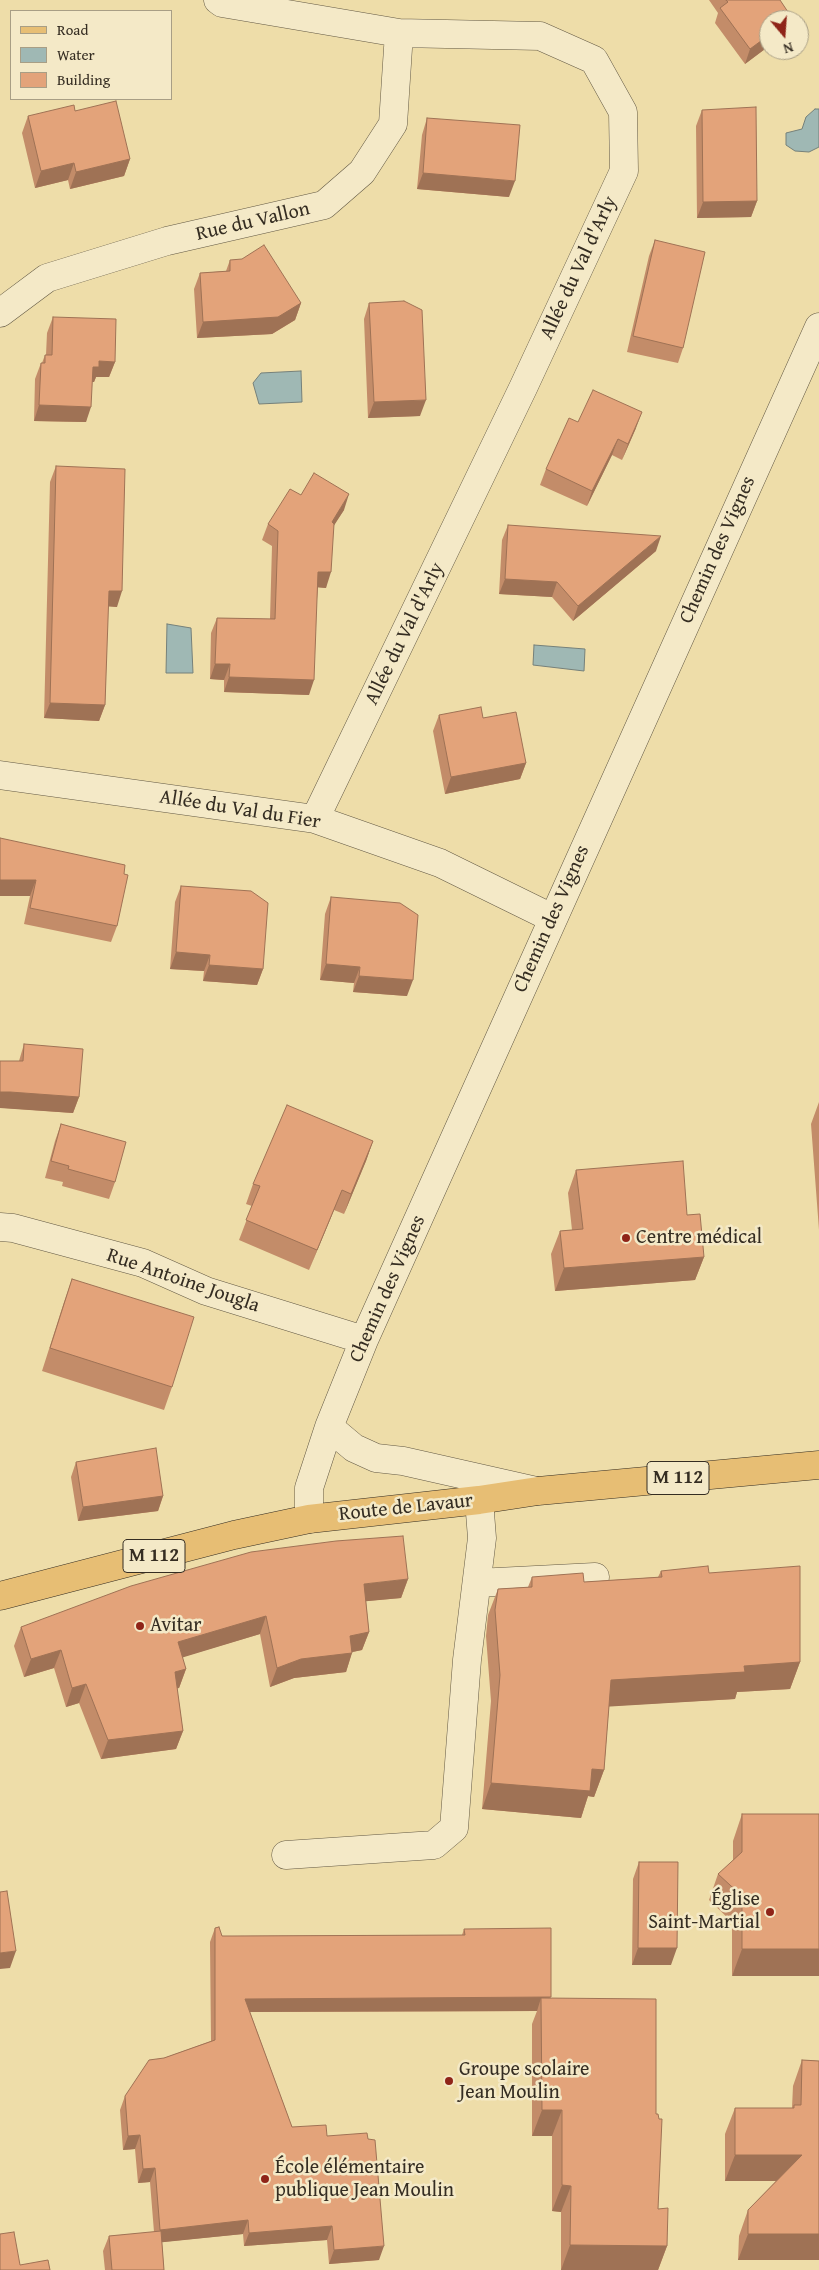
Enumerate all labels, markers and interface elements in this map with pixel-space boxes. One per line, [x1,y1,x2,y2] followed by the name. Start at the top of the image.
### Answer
[10,10,172,100] legend
[759,10,809,60] north arrow
[57,19,88,40] text: Road
[781,37,796,59] text: N
[57,44,95,65] text: Water
[57,69,110,90] text: Building
[535,192,623,344] street label: Allée du Val d'Arly
[194,197,312,247] street label: Rue du Vallon
[675,473,761,627] street label: Chemin des Vignes
[360,559,450,709] street label: Allée du Val d'Arly
[158,785,322,835] street label: Allée du Val du Fier
[509,842,595,996] street label: Chemin des Vignes
[345,1212,431,1366] street label: Chemin des Vignes
[636,1226,762,1250] place label: Centre médical
[620,1232,632,1244] marker: Centre médical
[104,1244,262,1318] street label: Rue Antoine Jougla
[647,1462,709,1495] road number: M 112
[338,1489,474,1527] street label: Route de Lavaur
[123,1540,185,1572] road number: M 112
[150,1614,201,1638] place label: Avitar
[134,1620,146,1632] marker: Avitar
[648,1888,760,1935] place label: Église Saint-Martial
[764,1906,776,1918] marker: Église Saint-Martial
[459,2058,589,2105] place label: Groupe scolaire Jean Moulin
[443,2075,455,2087] marker: Groupe scolaire Jean Moulin
[275,2156,454,2203] place label: École élémentaire publique Jean Moulin
[259,2173,271,2185] marker: École élémentaire publique Jean Moulin

